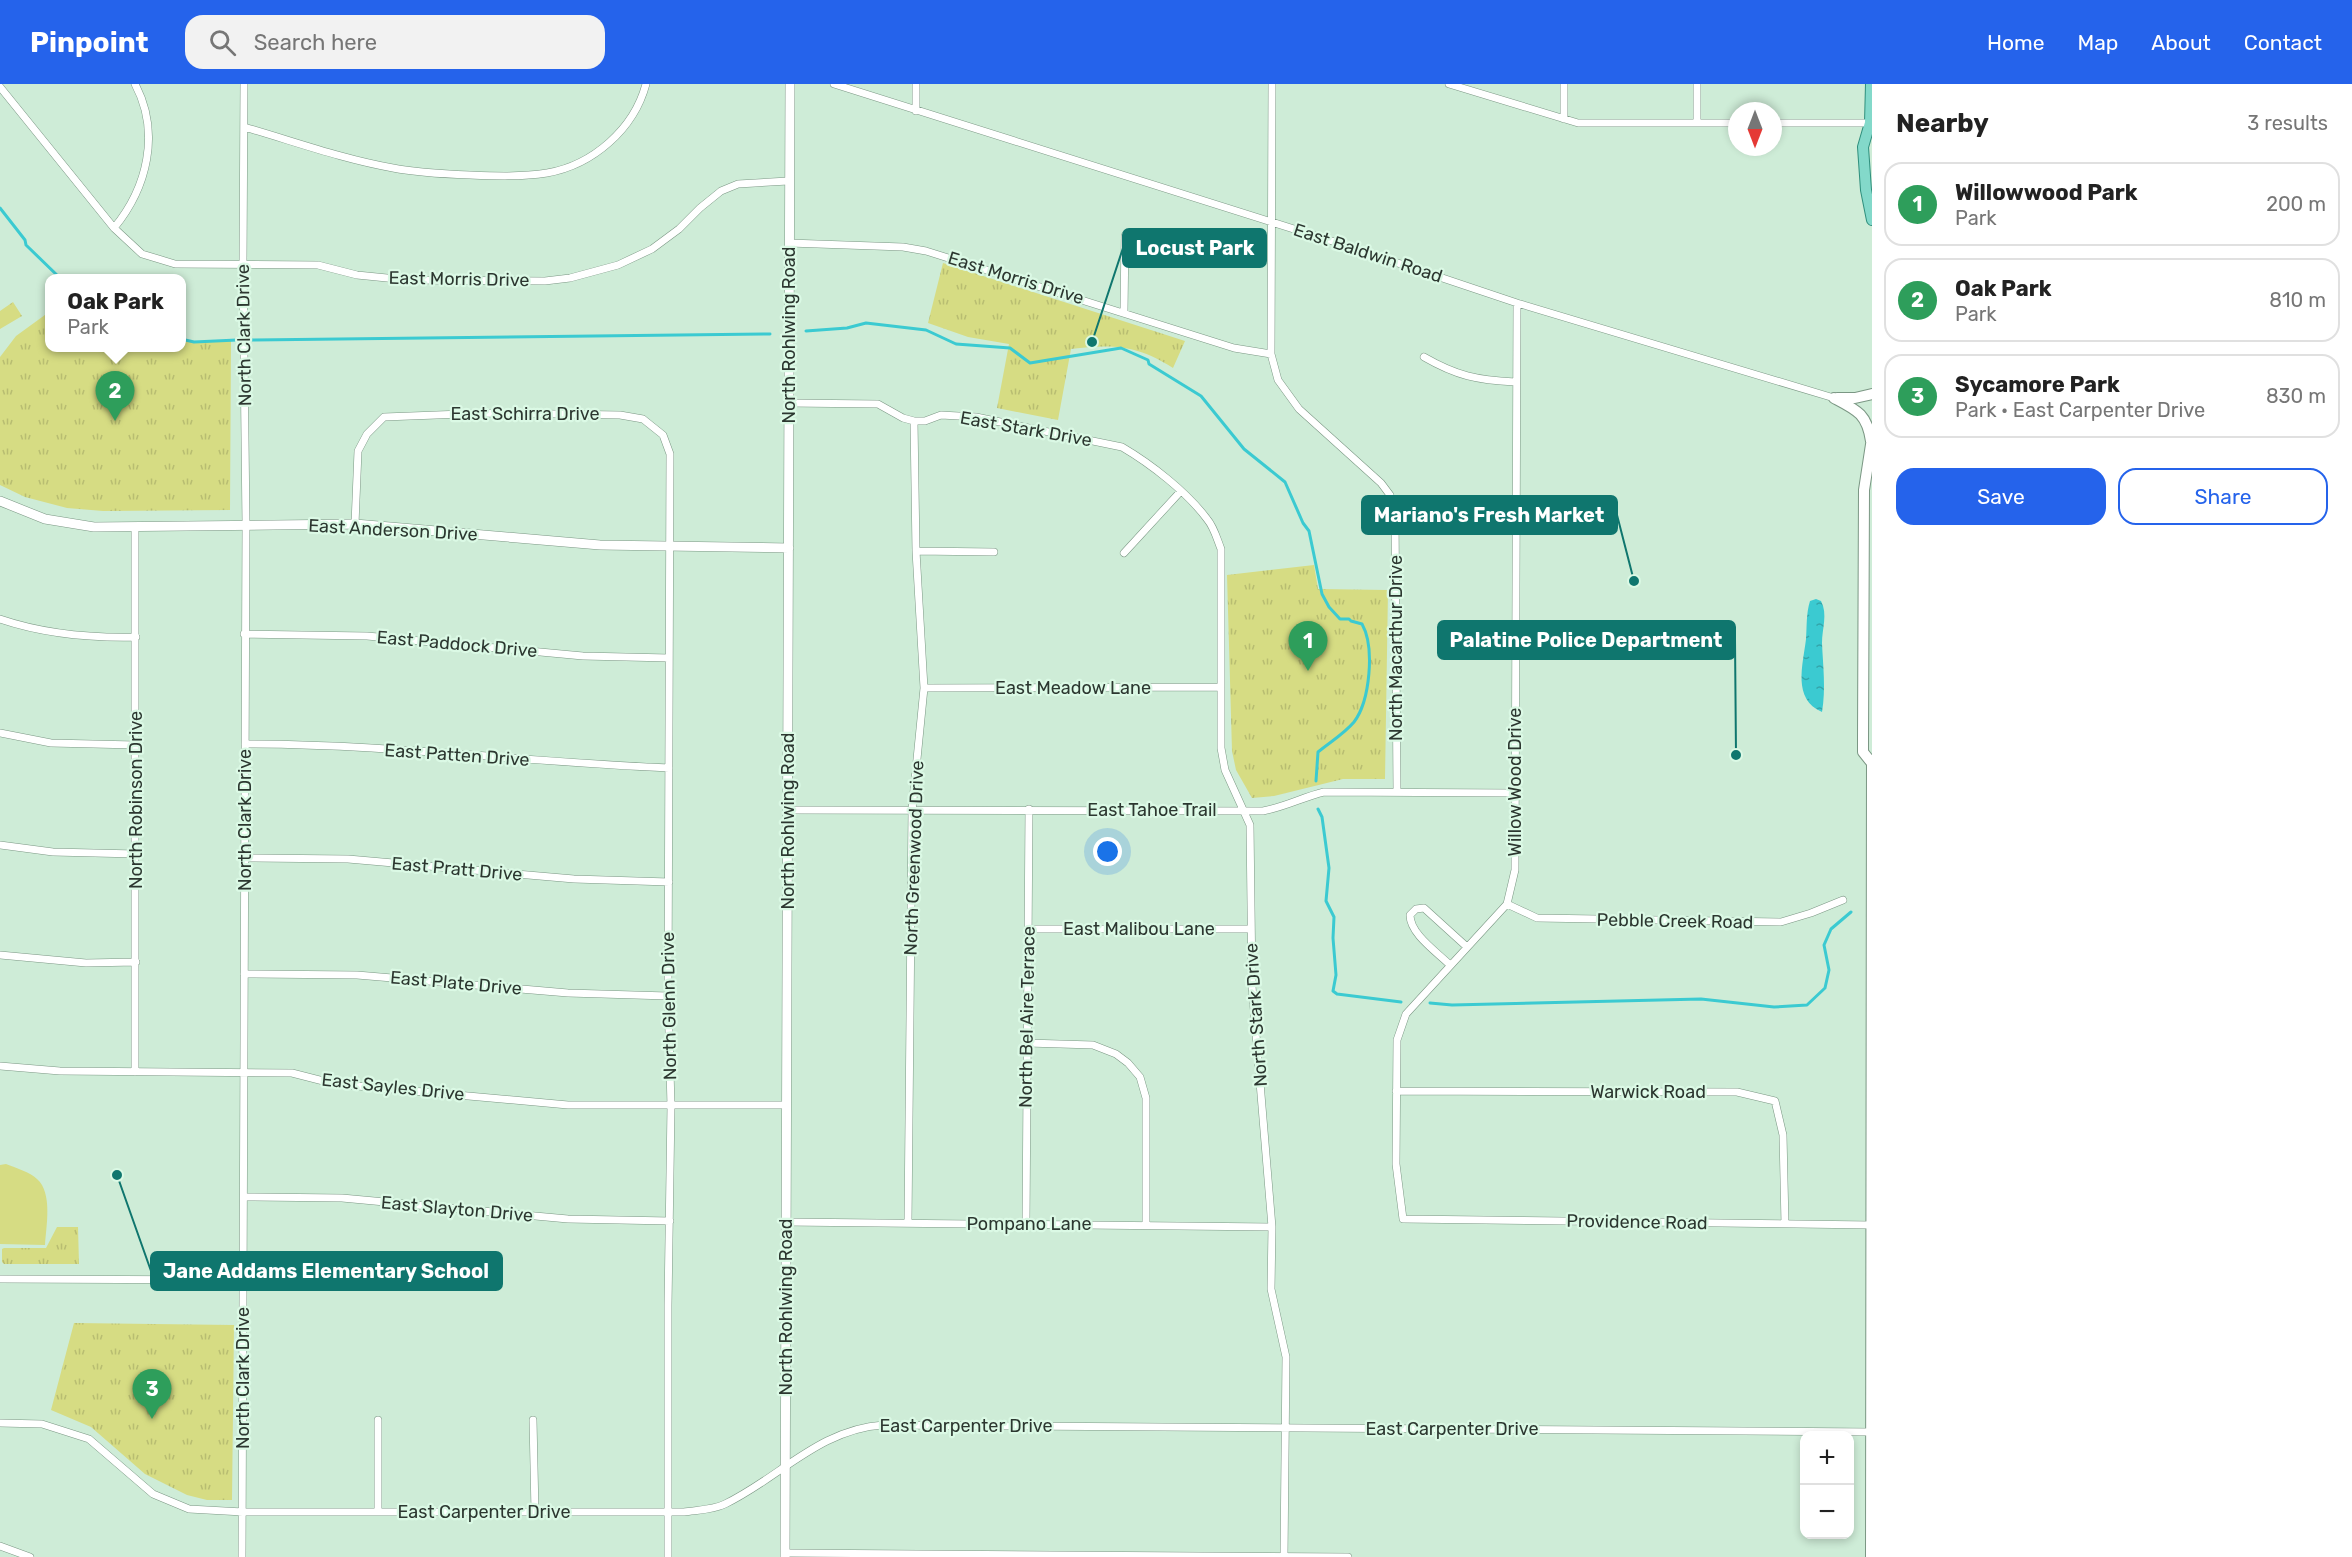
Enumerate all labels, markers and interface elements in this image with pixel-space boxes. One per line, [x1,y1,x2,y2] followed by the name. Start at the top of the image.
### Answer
[185,15,605,69] search box
[30,26,149,59] text: Pinpoint
[206,26,239,59] icon: search
[254,29,377,56] text: Search here
[1987,30,2044,55] text: Home
[2077,30,2118,55] text: Map
[2151,30,2211,55] text: About
[2244,30,2322,55] text: Contact
[1728,102,1782,156] north arrow
[1896,108,1989,139] text: Nearby
[2247,111,2328,135] text: 3 results
[1955,179,2138,206] text: Willowwood Park
[1913,192,1922,216] text: 1
[2266,192,2326,216] text: 200 m
[1955,206,1997,230] text: Park
[1291,219,1445,287] street label: East Baldwin Road
[1123,229,1266,267] callout: Locust Park
[1135,236,1255,260] text: Locust Park
[778,247,800,423] street label: North Rohlwing Road
[945,247,1087,309] street label: East Morris Drive
[232,264,256,406] street label: North Clark Drive
[388,267,530,291] street label: East Morris Drive
[45,274,186,352] popup
[1955,275,2052,302] text: Oak Park
[67,288,164,315] text: Oak Park
[1911,288,1924,312] text: 2
[2269,288,2326,312] text: 810 m
[1955,302,1997,326] text: Park
[67,315,109,339] text: Park
[1955,371,2120,398] text: Sycamore Park
[96,372,134,421] pin: 2
[1911,384,1924,408] text: 3
[2266,384,2326,408] text: 830 m
[1955,398,2205,422] text: Park · East Carpenter Drive
[450,403,600,425] street label: East Schirra Drive
[958,407,1094,451] street label: East Stark Drive
[1896,468,2106,525] button: Save
[2118,468,2328,525] button: Share
[1362,496,1617,534] callout: Mariano's Fresh Market
[1374,503,1604,527] text: Mariano's Fresh Market
[308,515,478,545] street label: East Anderson Drive
[1385,555,1407,741] street label: North Macarthur Drive
[1438,621,1735,659] callout: Palatine Police Department
[1288,622,1328,671] pin: 1
[376,626,538,662] street label: East Paddock Drive
[1450,628,1722,652] text: Palatine Police Department
[995,677,1151,699] street label: East Meadow Lane
[1504,708,1526,856] street label: Willow Wood Drive
[125,711,147,889] street label: North Robinson Drive
[777,733,799,909] street label: North Rohlwing Road
[384,739,530,771] street label: East Patten Drive
[234,749,256,891] street label: North Clark Drive
[900,760,928,956] street label: North Greenwood Drive
[1087,799,1217,821] street label: East Tahoe Trail
[1093,837,1122,866] your location
[391,852,523,886] street label: East Pratt Drive
[1596,909,1754,933] street label: Pebble Creek Road
[1063,918,1215,940] street label: East Malibou Lane
[1014,926,1040,1108] street label: North Bel Aire Terrace
[657,932,681,1080] street label: North Glenn Drive
[1240,942,1272,1088] street label: North Stark Drive
[389,966,523,1000] street label: East Plate Drive
[320,1069,466,1105] street label: East Sayles Drive
[1590,1081,1706,1103] street label: Warwick Road
[380,1191,534,1227] street label: East Slayton Drive
[1566,1210,1708,1234] street label: Providence Road
[966,1213,1092,1235] street label: Pompano Lane
[775,1219,797,1395] street label: North Rohlwing Road
[151,1252,502,1290] callout: Jane Addams Elementary School
[163,1259,489,1283] text: Jane Addams Elementary School
[232,1307,254,1449] street label: North Clark Drive
[132,1370,172,1419] pin: 3
[879,1415,1053,1437] street label: East Carpenter Drive
[1365,1418,1539,1440] street label: East Carpenter Drive
[1800,1431,1854,1539] map controls
[1800,1431,1854,1485] button: +
[1800,1485,1854,1539] button: −
[397,1501,571,1523] street label: East Carpenter Drive

